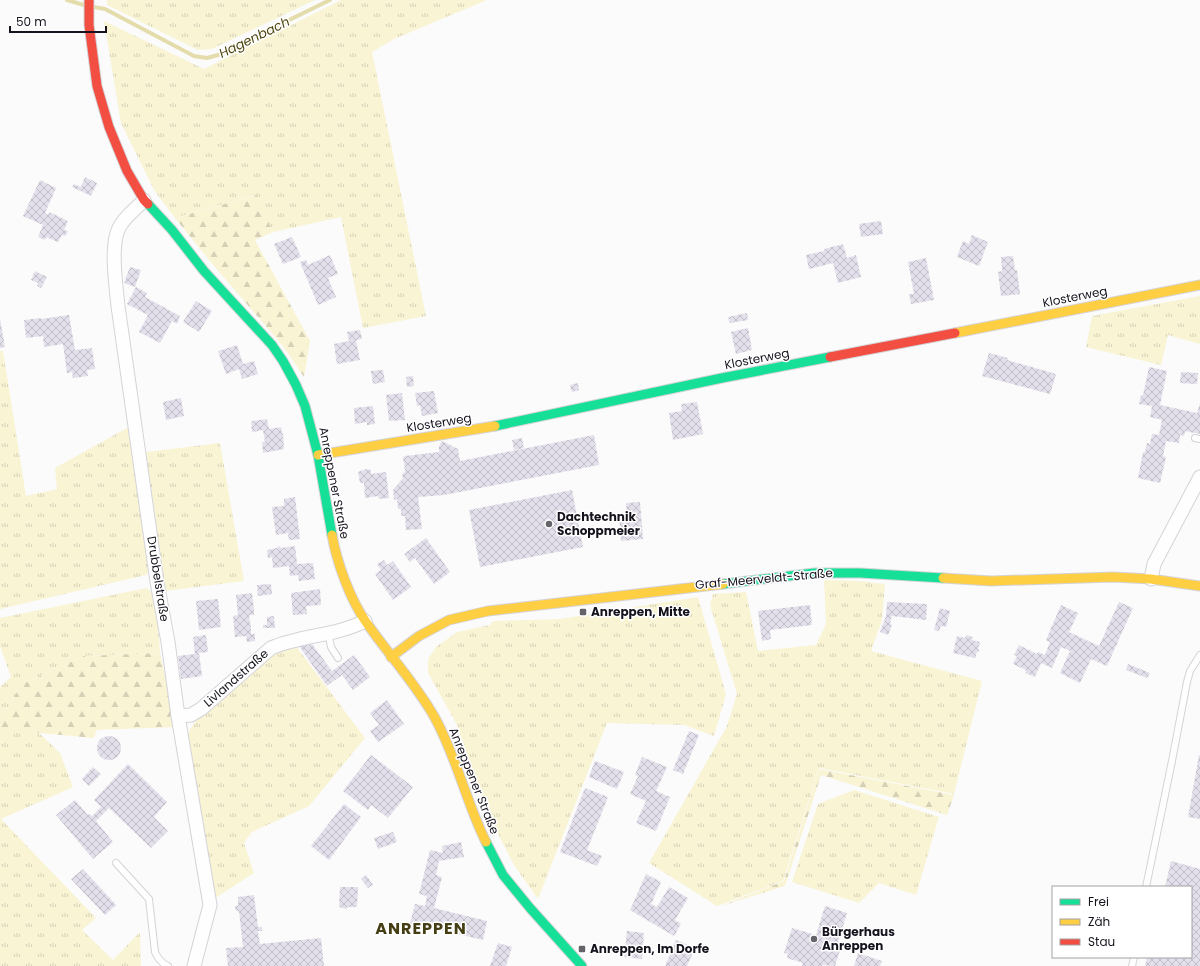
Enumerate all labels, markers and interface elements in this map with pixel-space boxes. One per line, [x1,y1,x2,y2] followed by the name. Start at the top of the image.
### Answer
[10,8,106,34] scale bar
[216,12,293,63] water label: Hagenbach
[16,13,47,30] text: 50 m
[1041,282,1109,311] street label: Klosterweg
[723,344,791,373] street label: Klosterweg
[405,409,473,436] street label: Klosterweg
[315,425,354,540] street label: Anreppener Straße
[557,508,640,539] place label: Dachtechnik Schoppmeier
[544,519,554,529] marker: Dachtechnik Schoppmeier
[143,535,174,623] street label: Drubbelstraße
[694,564,833,593] street label: Graf-Meerveldt-Straße
[591,603,691,620] place label: Anreppen, Mitte
[578,607,588,617] marker: Anreppen, Mitte
[200,645,272,710] street label: Livlandstraße
[445,725,504,837] street label: Anreppener Straße
[1052,886,1192,958] legend
[1088,893,1109,910] text: Frei
[1088,913,1110,930] text: Zäh
[375,917,467,940] district label: ANREPPEN
[822,923,895,954] place label: Bürgerhaus Anreppen
[1088,933,1115,950] text: Stau
[809,934,819,944] marker: Bürgerhaus Anreppen
[590,940,710,957] place label: Anreppen, Im Dorfe
[577,944,587,954] marker: Anreppen, Im Dorfe

